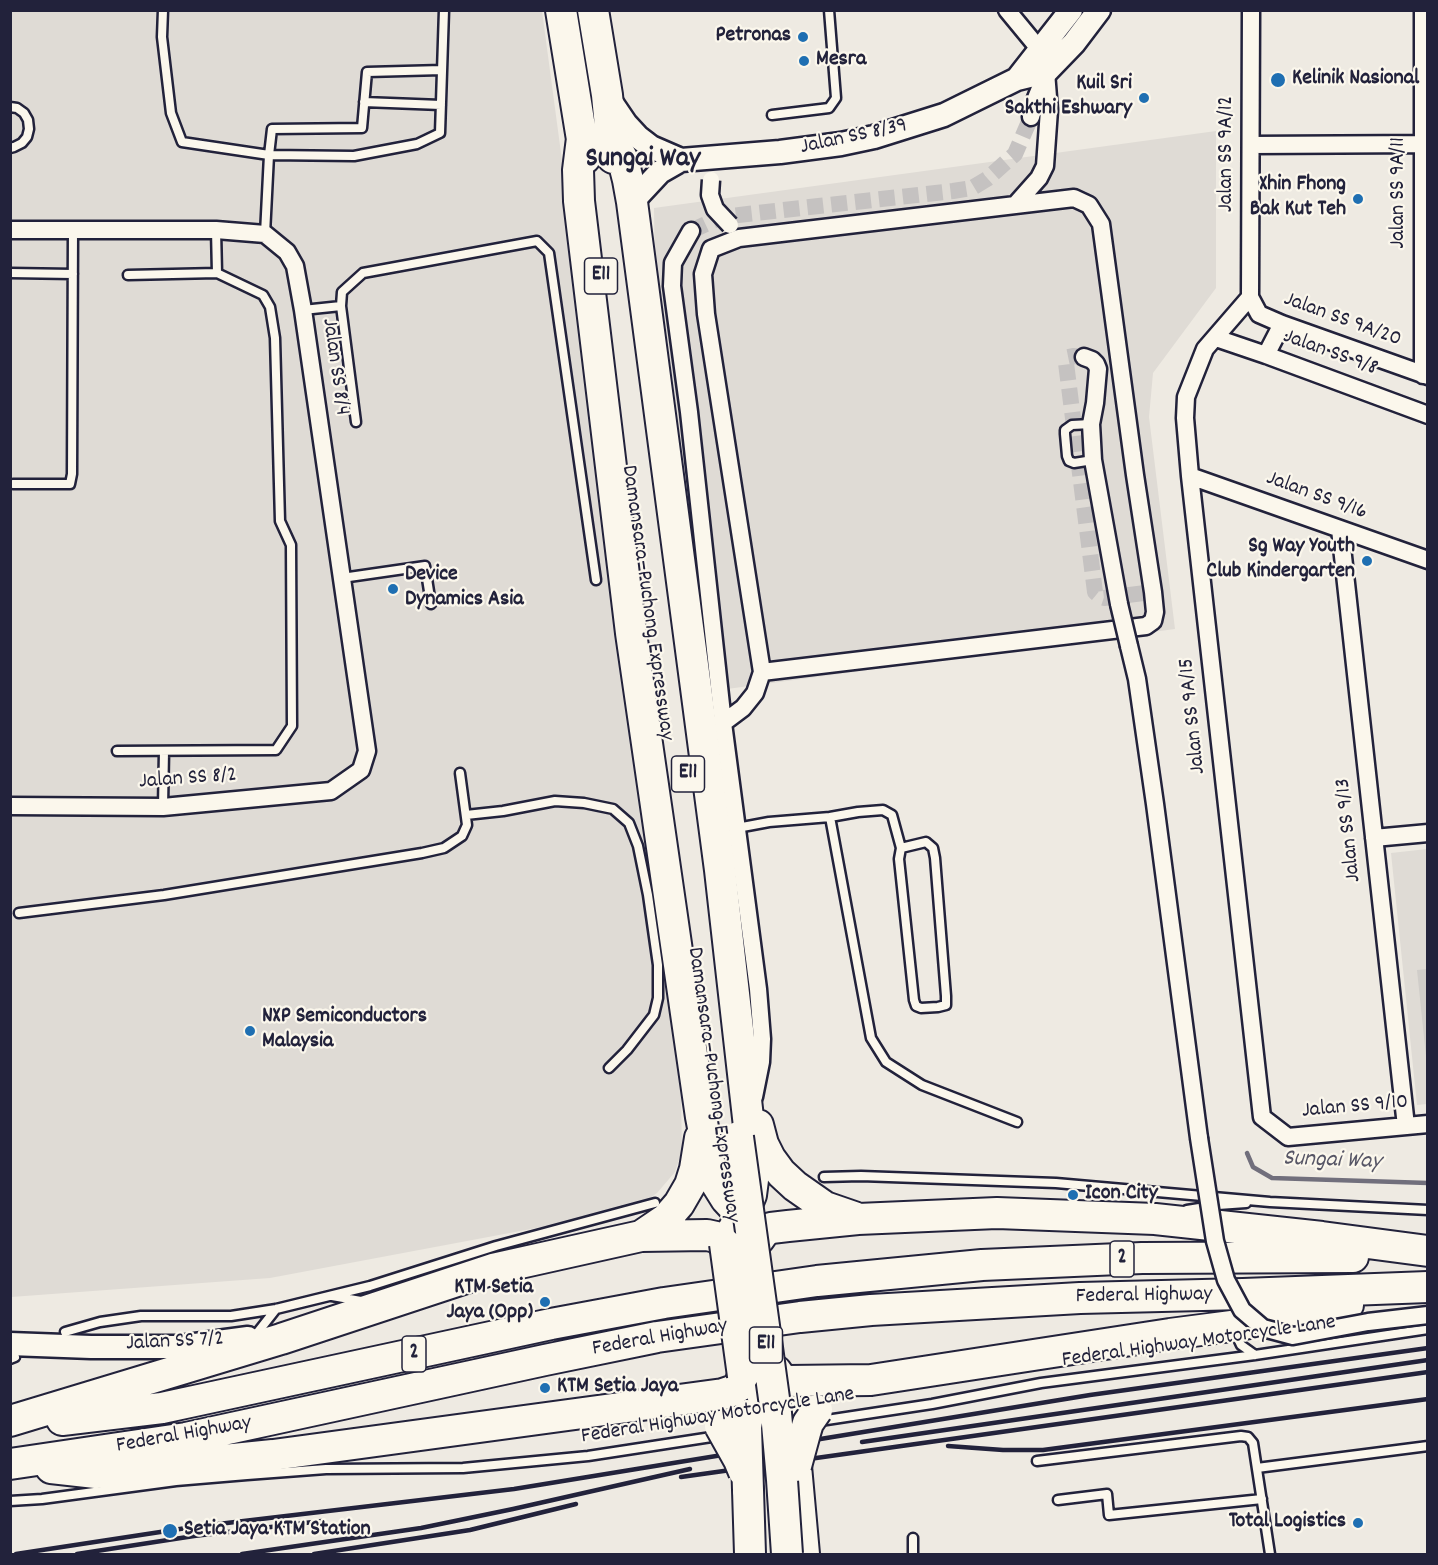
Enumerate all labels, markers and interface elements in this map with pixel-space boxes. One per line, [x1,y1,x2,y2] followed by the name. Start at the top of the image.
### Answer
[716,24,791,50] place label: Petronas
[796,30,810,44] marker: Petronas
[816,48,866,74] place label: Mesra
[797,54,811,68] marker: Mesra
[1292,67,1419,93] place label: Kelinik Nasional
[1269,71,1287,89] marker: Kelinik Nasional
[1005,72,1132,124] place label: Kuil Sri Sakthi Eshwary
[1137,91,1151,105] marker: Kuil Sri Sakthi Eshwary
[1215,96,1241,212] street label: Jalan SS 9A/12
[798,114,910,162] street label: Jalan SS 8/39
[1387,137,1413,249] street label: Jalan SS 9A/11
[586,144,700,178] district label: Sungai Way
[1250,173,1346,224] place label: Xhin Fhong Bak Kut Teh
[1351,192,1365,206] marker: Xhin Fhong Bak Kut Teh
[584,258,618,294] road number: E11
[1279,287,1405,355] street label: Jalan SS 9A/20
[314,317,354,417] street label: Jalan SS 8/4
[1279,325,1381,383] street label: Jalan SS 9/8
[614,464,678,742] street label: Damansara–Puchong Expressway
[1262,467,1370,527] street label: Jalan SS 9/16
[1206,535,1355,586] place label: Sg Way Youth Club Kindergarten
[1360,554,1374,568] marker: Sg Way Youth Club Kindergarten
[405,563,524,614] place label: Device Dynamics Asia
[386,582,400,596] marker: Device Dynamics Asia
[1175,656,1213,776] street label: Jalan SS 9A/15
[672,756,704,792] road number: E11
[138,763,238,797] street label: Jalan SS 8/2
[1331,777,1369,883] street label: Jalan SS 9/13
[680,946,744,1224] street label: Damansara–Puchong Expressway
[262,1005,427,1056] place label: NXP Semiconductors Malaysia
[243,1024,257,1038] marker: NXP Semiconductors Malaysia
[1301,1090,1409,1126] street label: Jalan SS 9/10
[1282,1146,1382,1178] water label: Sungai Way
[1085,1182,1158,1208] place label: Icon City
[1066,1188,1080,1202] marker: Icon City
[1110,1241,1134,1277] road number: 2
[446,1276,533,1328] place label: KTM Setia Jaya (Opp)
[1075,1283,1213,1311] street label: Federal Highway
[538,1295,552,1309] marker: KTM Setia Jaya (Opp)
[1060,1311,1338,1375] street label: Federal Highway Motorcycle Lane
[590,1314,730,1364] street label: Federal Highway
[125,1327,225,1359] street label: Jalan SS 7/2
[750,1327,783,1363] road number: E11
[402,1336,426,1372] road number: 2
[557,1375,678,1401] place label: KTM Setia Jaya
[538,1381,552,1395] marker: KTM Setia Jaya
[580,1382,856,1452] street label: Federal Highway Motorcycle Lane
[114,1411,254,1461] street label: Federal Highway
[1229,1510,1346,1536] place label: Total Logistics
[1351,1516,1365,1530] marker: Total Logistics
[184,1518,371,1544] place label: Setia Jaya KTM Station
[161,1522,179,1540] marker: Setia Jaya KTM Station

